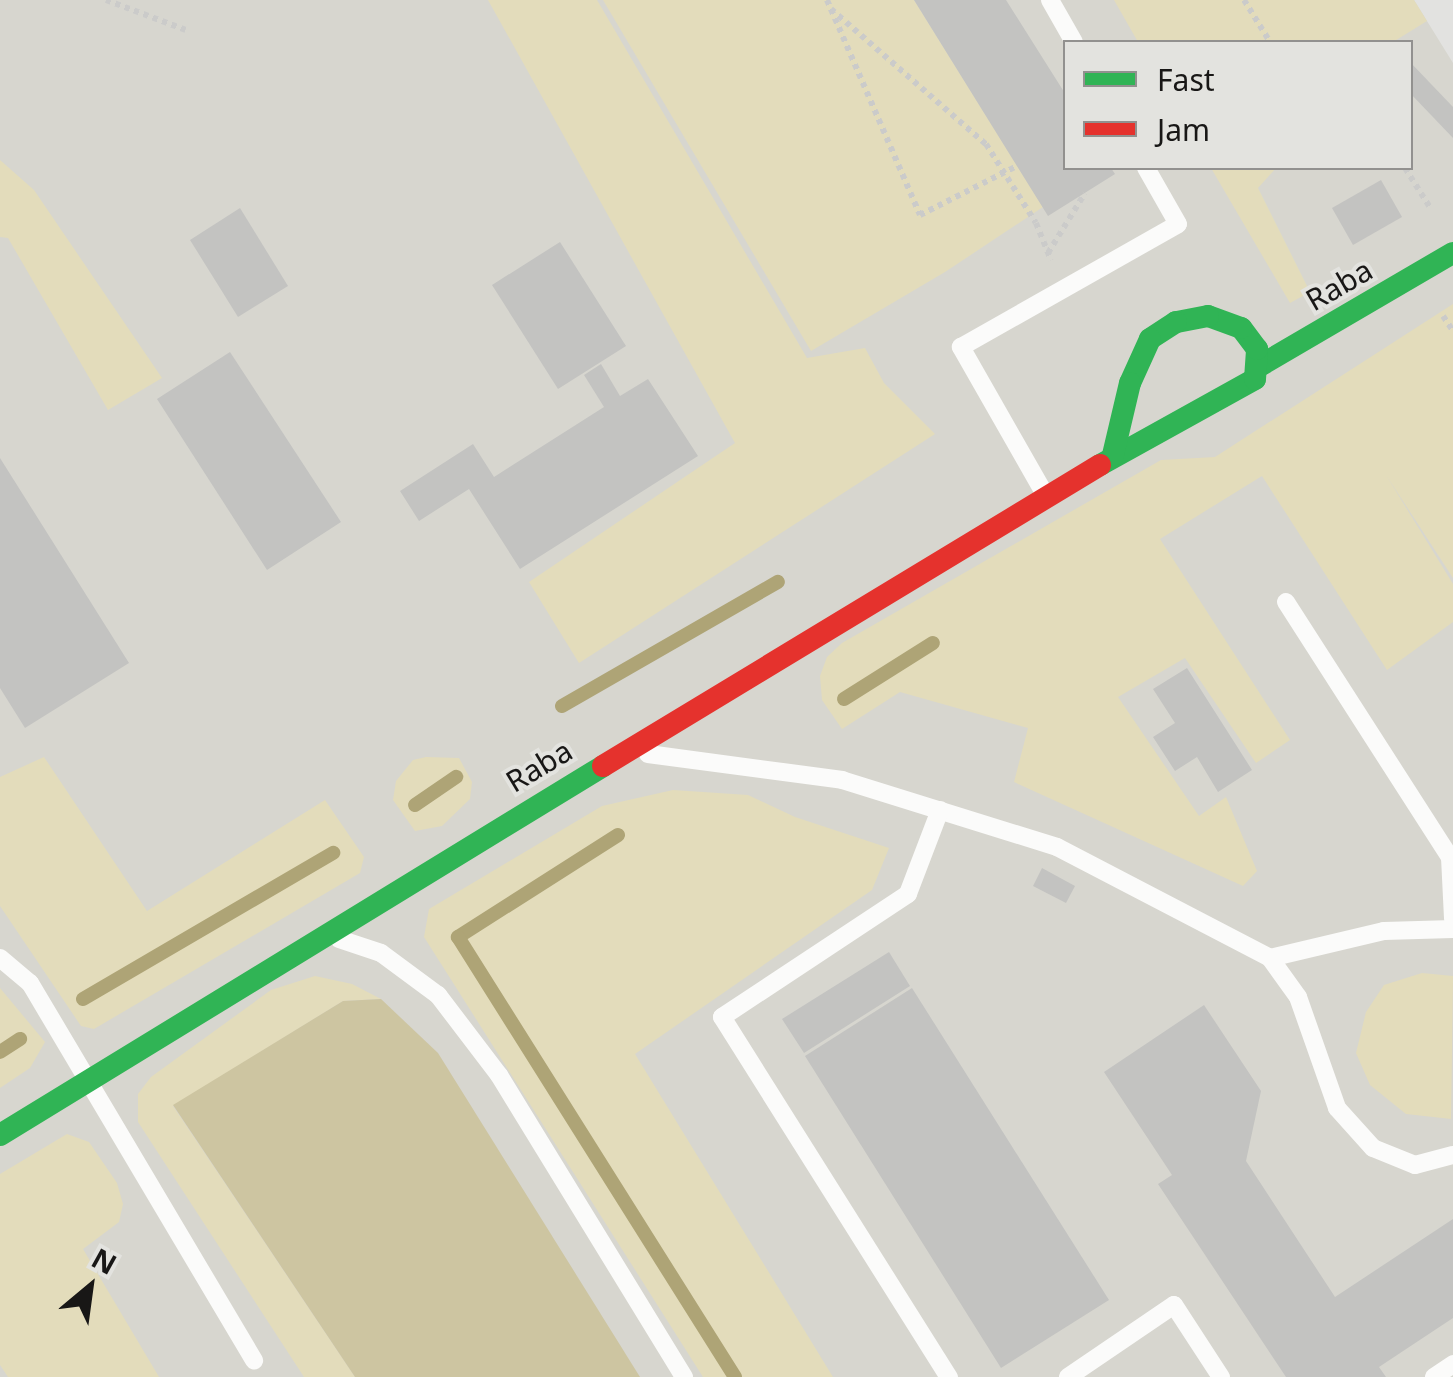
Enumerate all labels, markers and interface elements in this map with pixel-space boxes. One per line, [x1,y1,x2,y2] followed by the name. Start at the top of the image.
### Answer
[1063,40,1413,170] legend
[1157,59,1215,100] text: Fast
[1157,109,1210,150] text: Jam
[1299,252,1379,318] street label: Raba
[499,732,579,800] street label: Raba
[40,1237,140,1337] north arrow
[85,1239,124,1283] text: N

